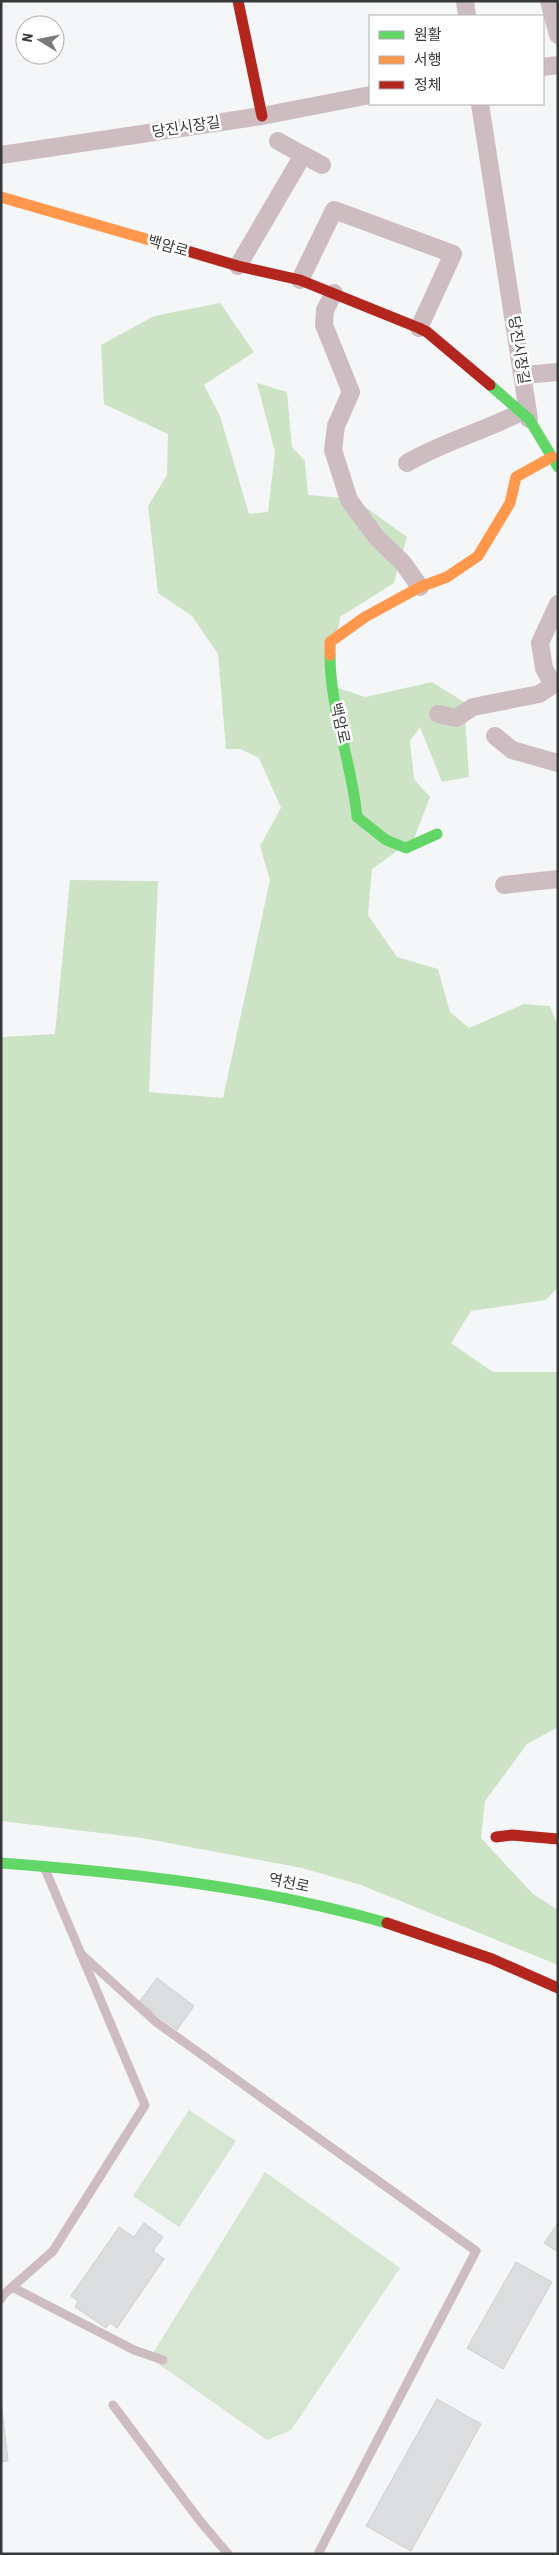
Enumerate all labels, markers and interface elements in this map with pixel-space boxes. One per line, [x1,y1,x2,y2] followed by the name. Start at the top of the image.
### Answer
[15,15,65,65] north arrow
[369,15,544,105] legend
[414,26,442,44] text: 원활
[19,32,36,43] text: N
[414,51,442,69] text: 서행
[414,76,442,94] text: 정체
[151,113,221,141] street label: 당진시장길
[146,232,190,260] street label: 백암로
[505,315,533,385] street label: 당진시장길
[327,701,353,745] street label: 백암로
[267,1870,311,1896] street label: 역천로

